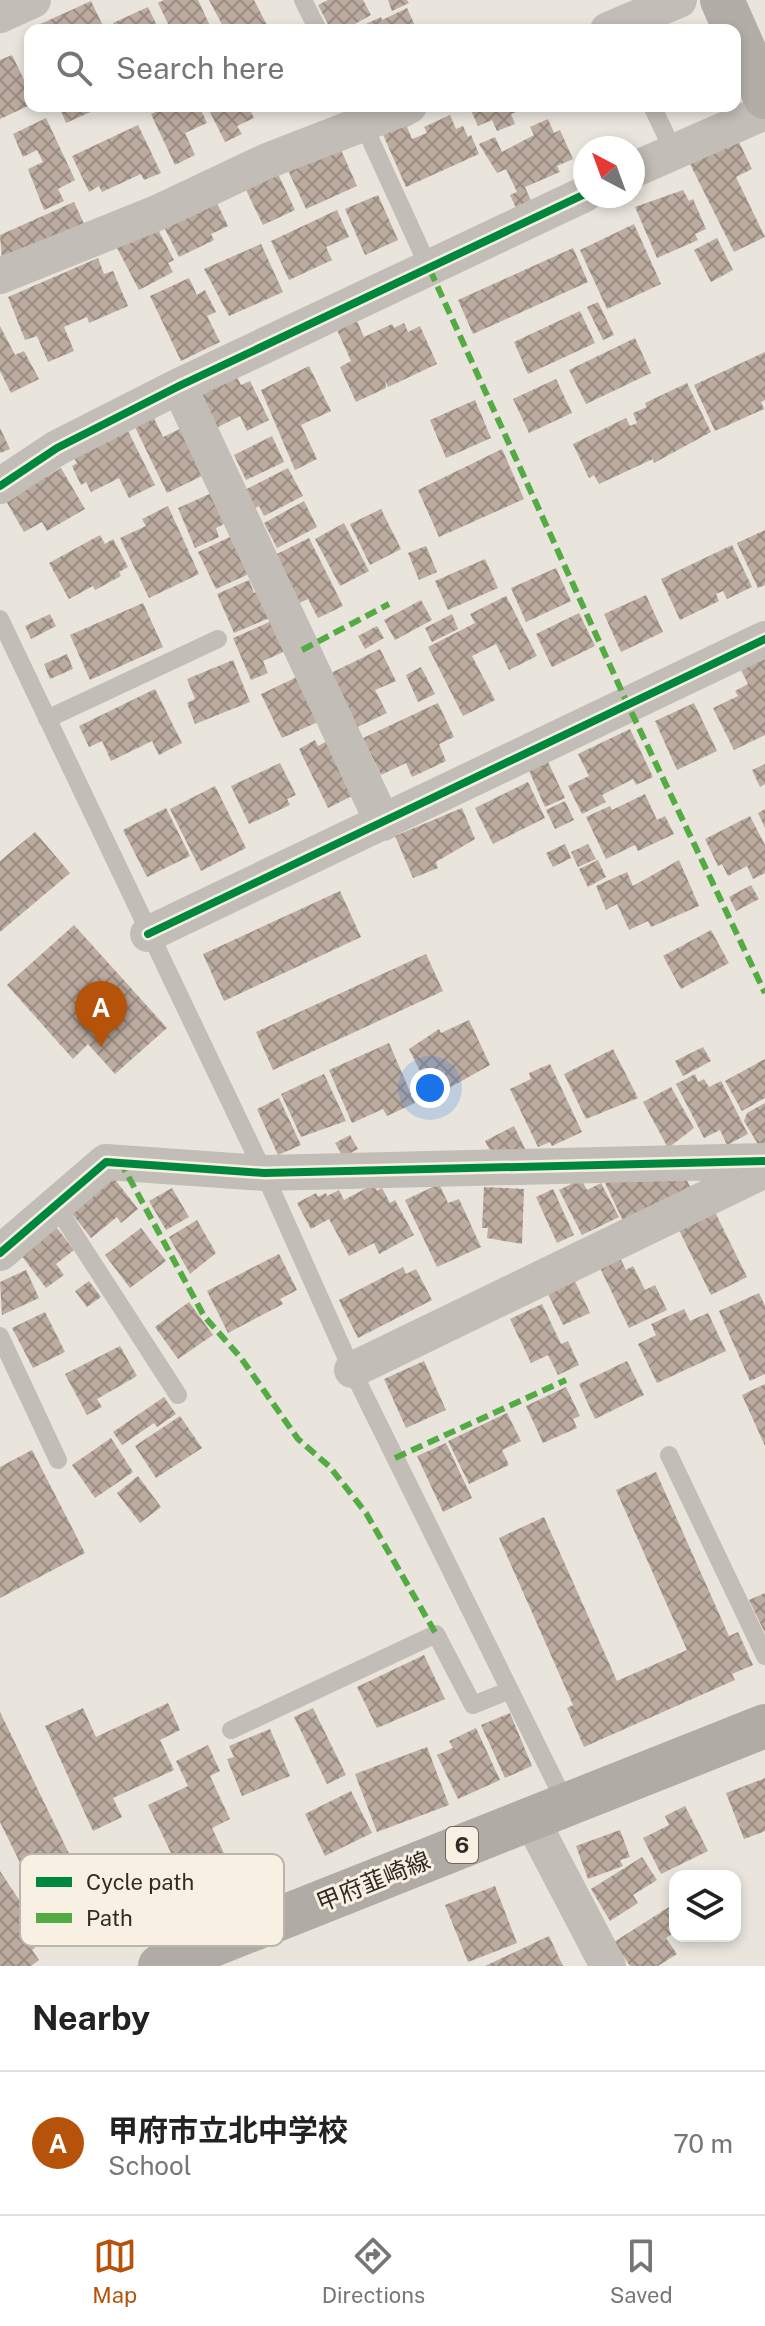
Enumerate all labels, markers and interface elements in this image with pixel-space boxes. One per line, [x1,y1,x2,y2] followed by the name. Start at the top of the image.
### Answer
[24,24,741,112] search box
[52,46,96,90] icon: search
[116,50,284,86] text: Search here
[573,136,645,208] north arrow
[75,981,127,1047] pin: A
[410,1068,450,1108] your location
[446,1827,478,1863] road number: 6
[312,1846,434,1916] street label: 甲府韮崎線
[20,1854,284,1946] legend
[86,1869,194,1895] text: Cycle path
[669,1870,741,1942] map controls
[669,1870,741,1942] button: layers
[86,1905,133,1931] text: Path
[32,1998,150,2038] text: Nearby
[108,2112,348,2148] text: 甲府市立北中学校
[49,2128,67,2159] text: A
[673,2128,733,2159] text: 70 m
[108,2150,192,2181] text: School
[92,2234,137,2308] tab: Map
[322,2234,425,2308] tab: Directions
[610,2234,673,2308] tab: Saved

